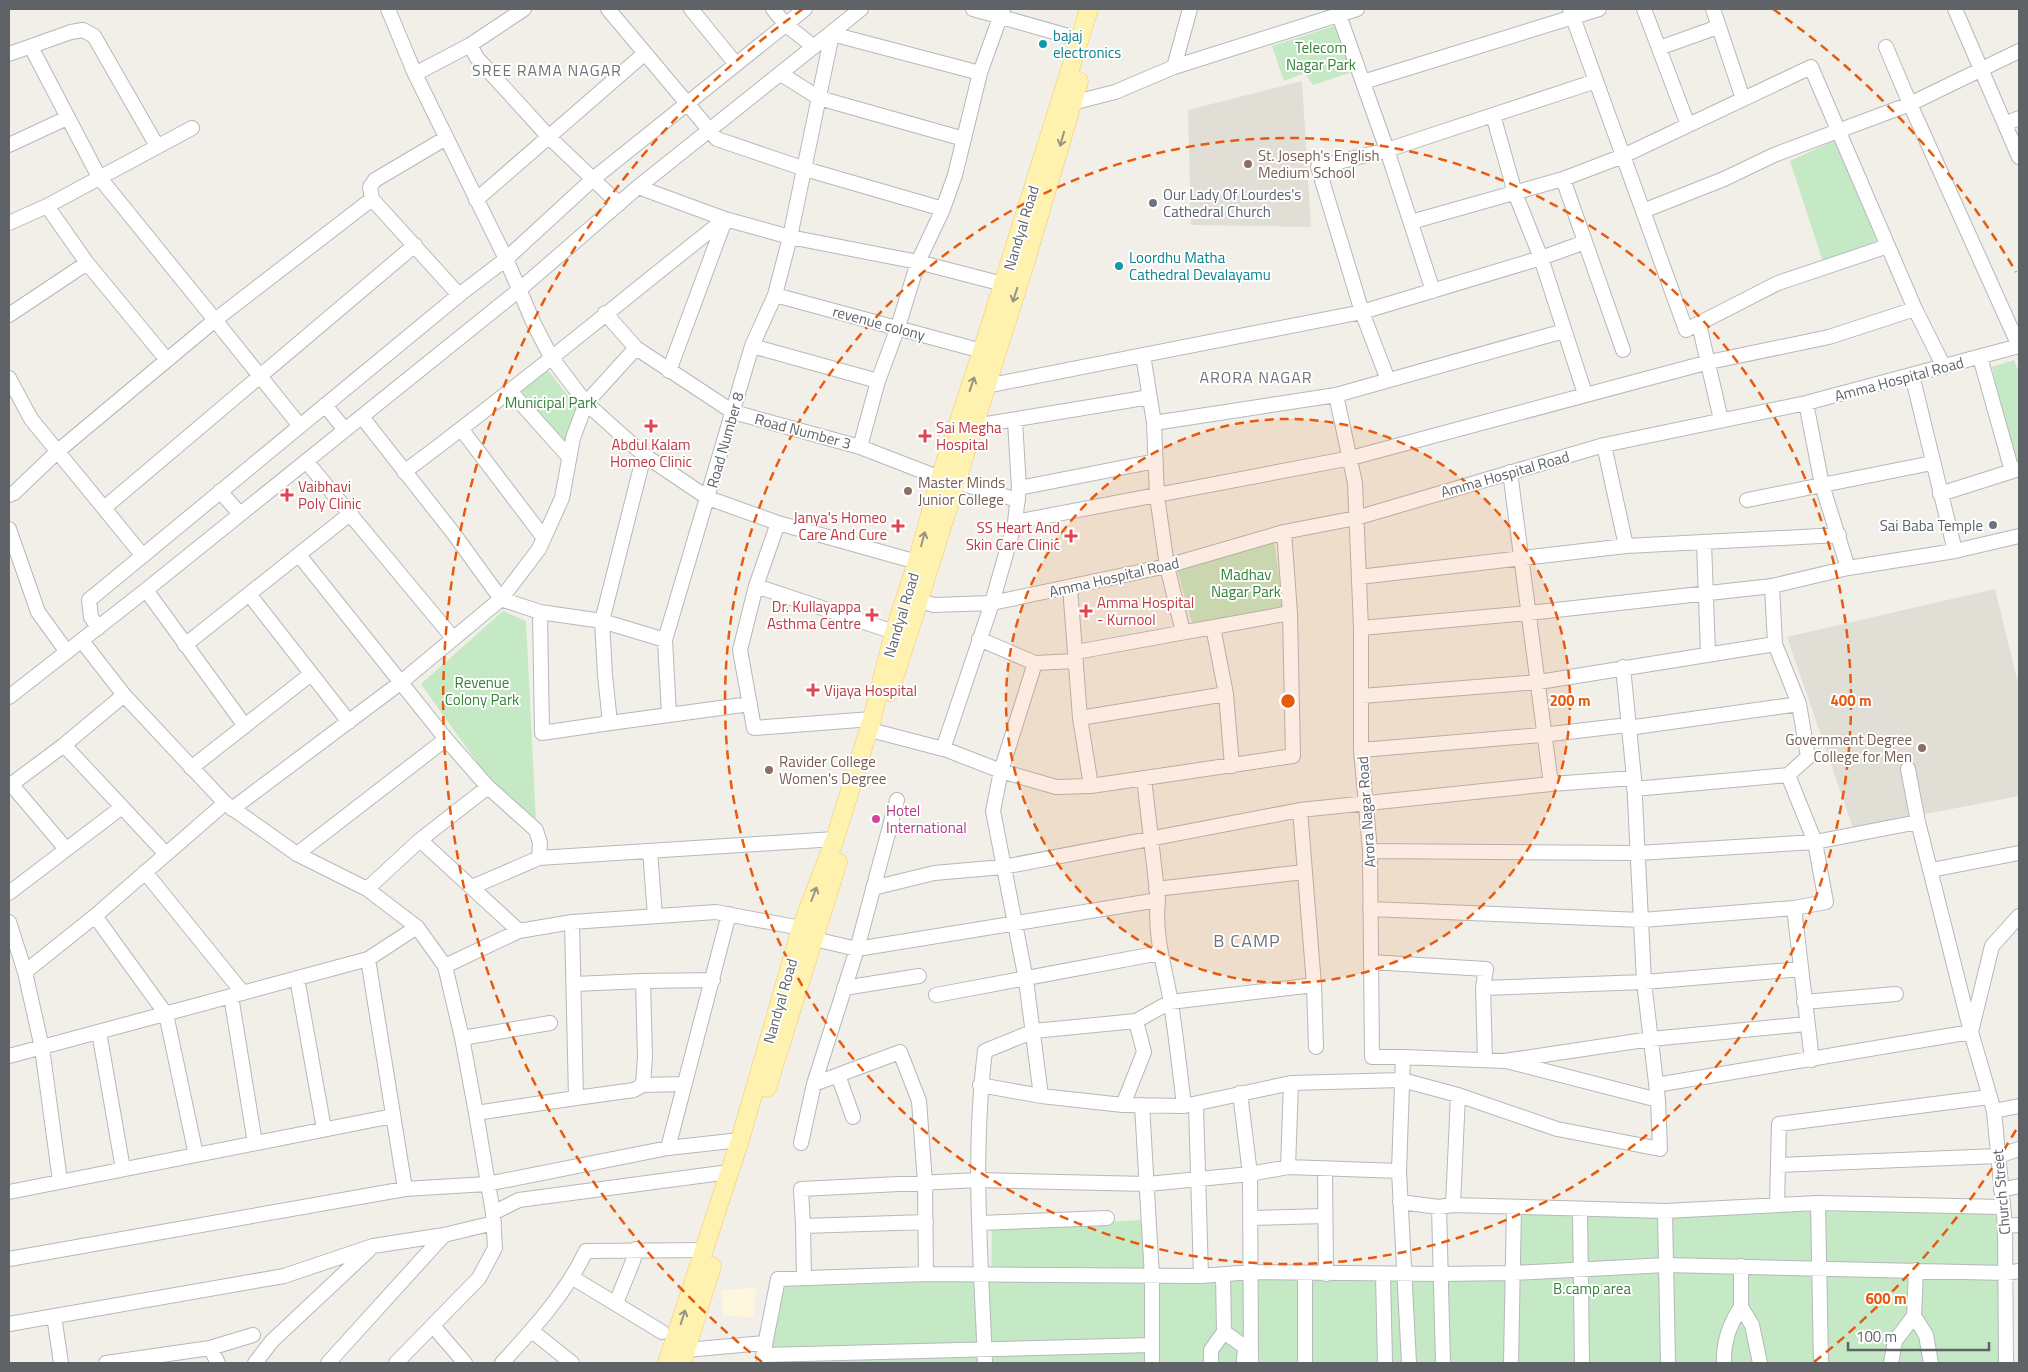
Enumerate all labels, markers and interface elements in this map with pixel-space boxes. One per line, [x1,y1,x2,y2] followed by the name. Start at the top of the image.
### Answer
[1053,24,1121,64] place label: bajaj electronics
[1286,36,1356,76] park label: Telecom Nagar Park
[1037,38,1049,50] marker: bajaj electronics
[472,58,622,82] district label: SREE RAMA NAGAR
[1056,131,1066,147] one-way arrow
[1258,144,1379,184] place label: St. Joseph's English Medium School
[1242,158,1254,170] marker: St. Joseph's English Medium School
[997,183,1045,273] street label: Nandyal Road
[1163,183,1301,223] place label: Our Lady Of Lourdes's Cathedral Church
[1147,197,1159,209] marker: Our Lady Of Lourdes's Cathedral Church
[1129,246,1271,286] place label: Loordhu Matha Cathedral Devalayamu
[1113,260,1125,272] marker: Loordhu Matha Cathedral Devalayamu
[1010,287,1019,302] one-way arrow
[830,300,928,346] street label: revenue colony
[1832,351,1966,407] street label: Amma Hospital Road
[1199,365,1313,389] district label: ARORA NAGAR
[967,376,977,392] one-way arrow
[700,389,750,491] street label: Road Number 8
[505,391,597,414] park label: Municipal Park
[752,407,854,455] street label: Road Number 3
[936,416,1002,456] place label: Sai Megha Hospital
[644,419,658,433] marker: Abdul Kalam Homeo Clinic
[918,429,932,443] marker: Sai Megha Hospital
[610,433,692,473] place label: Abdul Kalam Homeo Clinic
[1438,445,1572,503] street label: Amma Hospital Road
[918,471,1005,511] place label: Master Minds Junior College
[298,475,362,515] place label: Vaibhavi Poly Clinic
[902,485,914,497] marker: Master Minds Junior College
[280,488,294,502] marker: Vaibhavi Poly Clinic
[793,506,887,546] place label: Janya's Homeo Care And Cure
[1880,514,1983,537] place label: Sai Baba Temple
[966,516,1060,556] place label: SS Heart And Skin Care Clinic
[891,519,905,533] marker: Janya's Homeo Care And Cure
[1987,519,1999,531] marker: Sai Baba Temple
[1064,529,1078,543] marker: SS Heart And Skin Care Clinic
[919,531,929,547] one-way arrow
[1047,551,1181,603] street label: Amma Hospital Road
[1211,563,1281,603] park label: Madhav Nagar Park
[877,570,925,660] street label: Nandyal Road
[1097,591,1194,631] place label: Amma Hospital - Kurnool
[767,595,861,635] place label: Dr. Kullayappa Asthma Centre
[1079,604,1093,618] marker: Amma Hospital - Kurnool
[865,608,879,622] marker: Dr. Kullayappa Asthma Centre
[445,671,519,711] park label: Revenue Colony Park
[824,679,917,702] place label: Vijaya Hospital
[806,683,820,697] marker: Vijaya Hospital
[1549,689,1591,712] text: 200 m
[1830,689,1872,712] text: 400 m
[1279,692,1297,710] centre of rings
[1785,728,1912,768] place label: Government Degree College for Men
[1916,742,1928,754] marker: Government Degree College for Men
[779,750,886,790] place label: Ravider College Women's Degree
[1351,755,1381,869] street label: Arora Nagar Road
[763,764,775,776] marker: Ravider College Women's Degree
[886,799,967,839] place label: Hotel International
[870,813,882,825] marker: Hotel International
[810,887,819,903] one-way arrow
[1213,927,1281,954] district label: B CAMP
[757,956,803,1046] street label: Nandyal Road
[1986,1148,2016,1236] street label: Church Street
[1553,1277,1631,1300] park label: B.camp area
[1865,1287,1907,1310] text: 600 m
[678,1309,688,1325] one-way arrow
[1848,1320,1989,1352] scale bar
[1856,1325,1897,1348] text: 100 m

